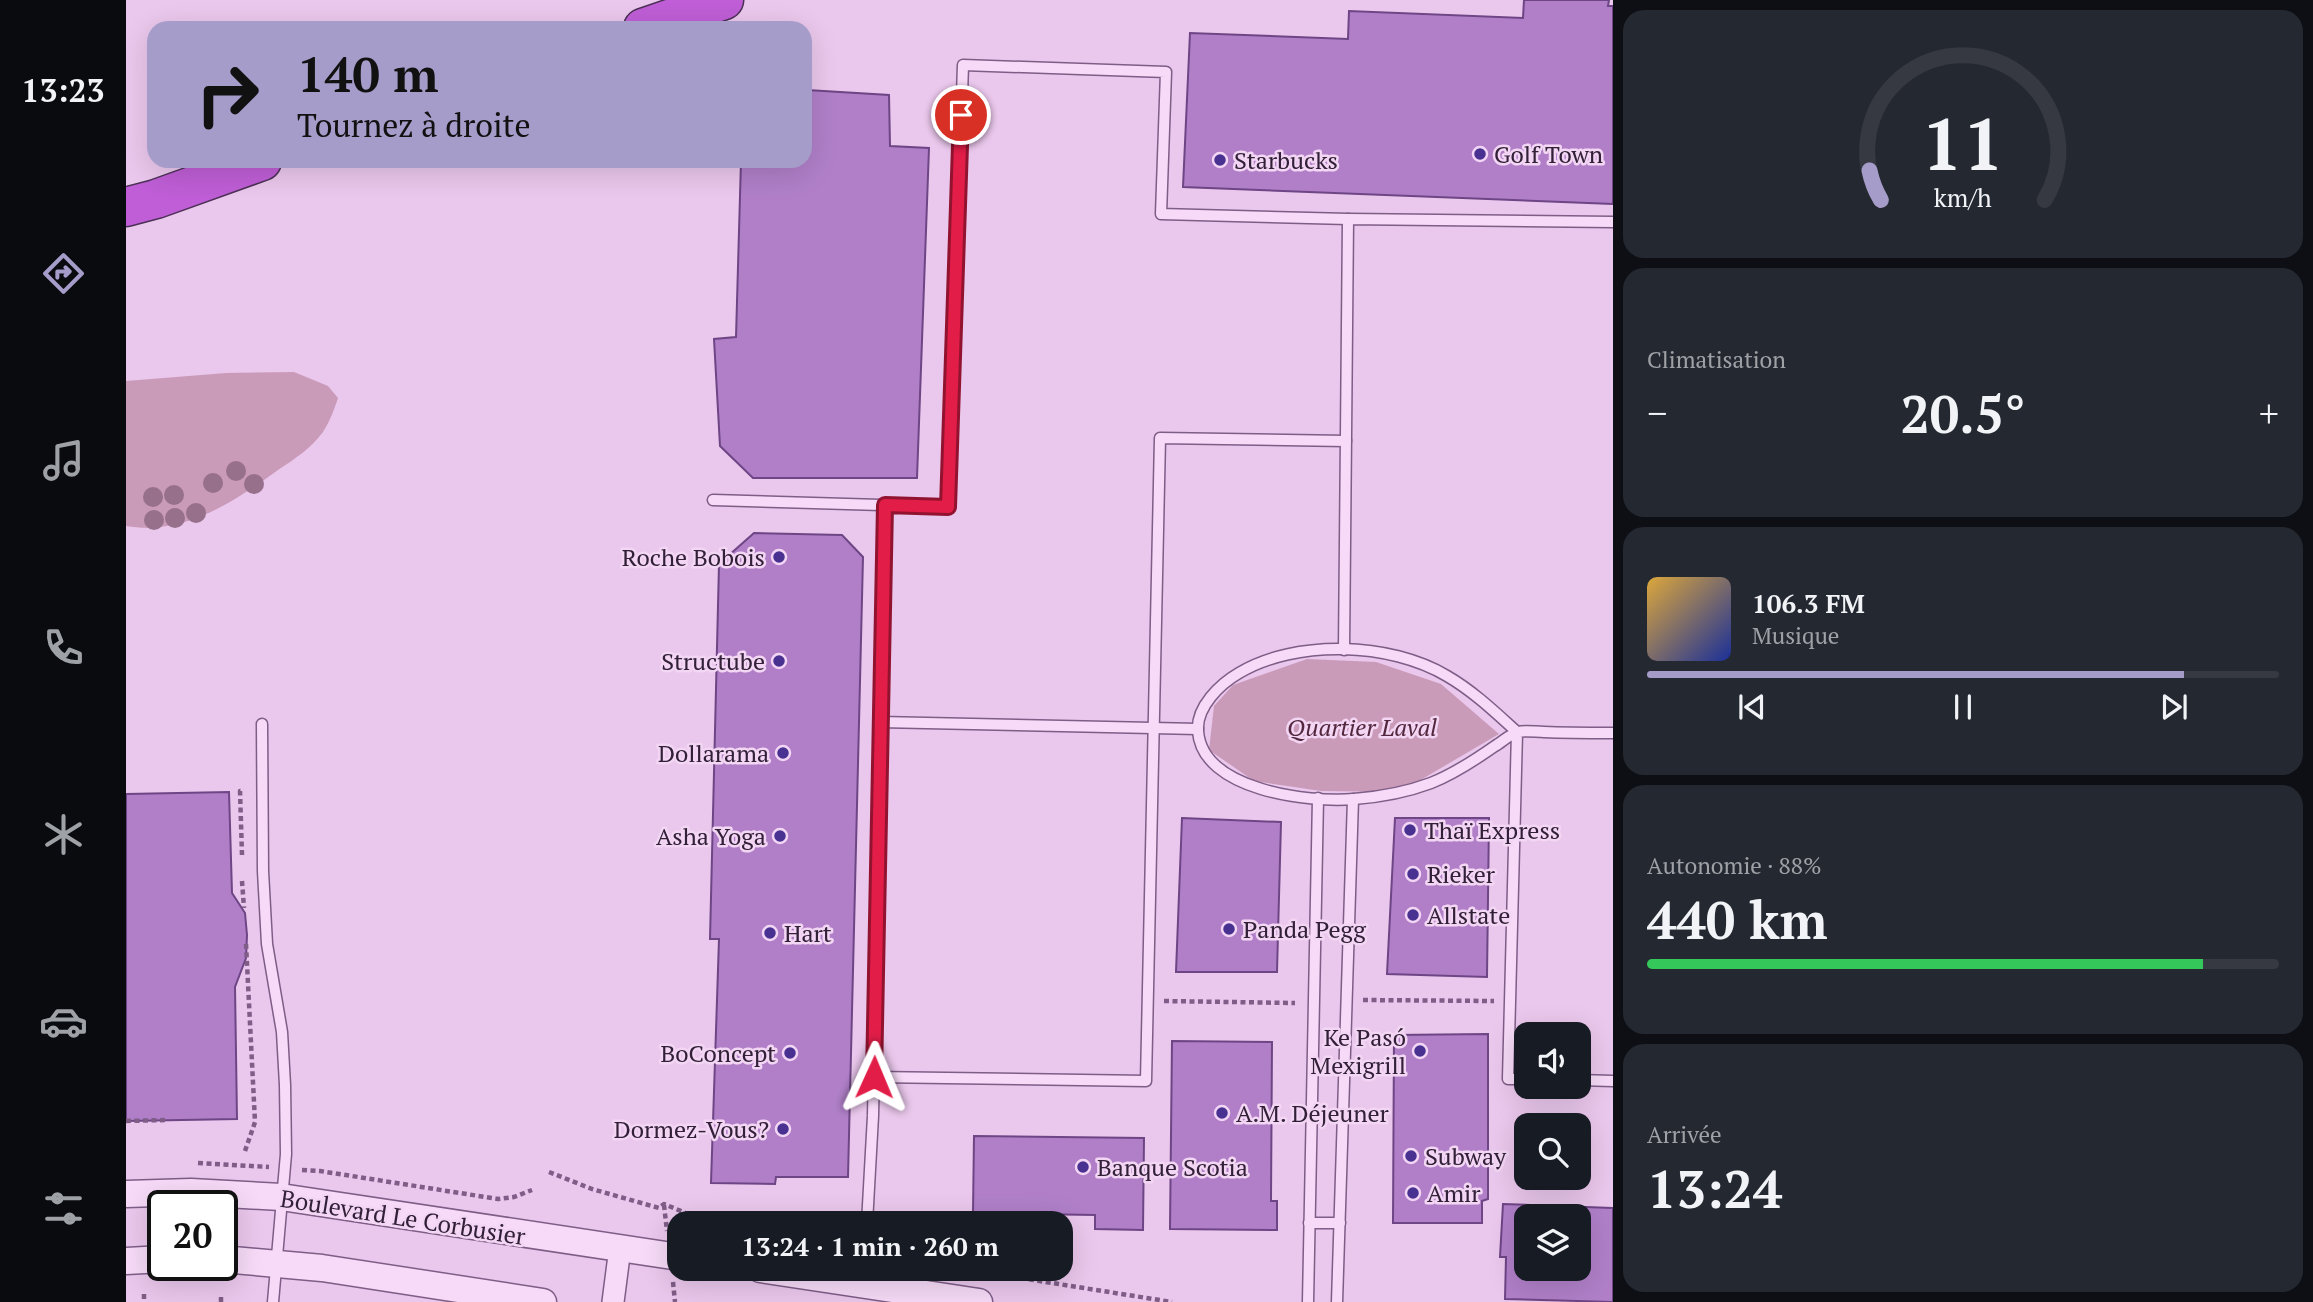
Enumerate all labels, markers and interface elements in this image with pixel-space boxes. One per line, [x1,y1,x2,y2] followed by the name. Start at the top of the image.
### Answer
[297,41,439,106] text: 140 m
[182,49,273,140] icon: right
[21,69,105,111] text: 13:23
[931,85,991,145] pin
[1922,95,2004,192] text: 11
[942,96,980,134] icon: arrive
[297,104,531,146] text: Tournez à droite
[1494,138,1603,170] place label: Golf Town
[1234,144,1338,176] place label: Starbucks
[1472,146,1488,162] marker: Golf Town
[1212,152,1228,168] marker: Starbucks
[1934,181,1992,214] text: km/h
[39,249,88,298] icon: directions
[1647,344,1786,375] text: Climatisation
[1900,379,2026,448] text: 20.5°
[1647,388,1667,438] text: −
[2259,388,2279,438] text: +
[39,436,88,485] icon: music
[622,541,765,573] place label: Roche Bobois
[771,549,787,565] marker: Roche Bobois
[1752,586,1865,620] text: 106.3 FM
[1752,620,1839,651] text: Musique
[39,623,88,672] icon: phone
[661,645,765,677] place label: Structube
[771,653,787,669] marker: Structube
[1733,688,1771,726] icon: previous
[1944,688,1982,726] icon: pause
[2155,688,2193,726] icon: next
[1287,711,1437,743] park label: Quartier Laval
[658,737,769,769] place label: Dollarama
[775,745,791,761] marker: Dollarama
[39,810,88,859] icon: climate
[1424,814,1560,846] place label: Thaï Express
[656,820,766,852] place label: Asha Yoga
[1402,822,1418,838] marker: Thaï Express
[772,828,788,844] marker: Asha Yoga
[1647,850,1822,881] text: Autonomie · 88%
[1427,858,1496,890] place label: Rieker
[1405,866,1421,882] marker: Rieker
[1647,885,1828,954] text: 440 km
[1427,899,1510,931] place label: Allstate
[1405,907,1421,923] marker: Allstate
[1243,913,1366,945] place label: Panda Pegg
[784,917,832,949] place label: Hart
[1221,921,1237,937] marker: Panda Pegg
[762,925,778,941] marker: Hart
[39,997,88,1046] icon: car
[1310,1021,1406,1081] place label: Ke Pasó Mexigrill
[1514,1022,1591,1281] map controls
[1514,1022,1591,1099] button: sound
[661,1037,776,1069] place label: BoConcept
[837,1040,911,1114] position arrow
[1412,1043,1428,1059] marker: Ke Pasó Mexigrill
[782,1045,798,1061] marker: BoConcept
[1236,1097,1390,1129] place label: A.M. Déjeuner
[1214,1105,1230,1121] marker: A.M. Déjeuner
[614,1113,769,1145] place label: Dormez-Vous?
[1514,1113,1591,1190] button: search
[1647,1119,1722,1150] text: Arrivée
[775,1121,791,1137] marker: Dormez-Vous?
[1425,1140,1507,1172] place label: Subway
[1403,1148,1419,1164] marker: Subway
[1097,1151,1248,1183] place label: Banque Scotia
[1647,1154,1782,1223] text: 13:24
[1075,1159,1091,1175] marker: Banque Scotia
[1427,1177,1481,1209] place label: Amir
[278,1182,529,1252] street label: Boulevard Le Corbusier
[39,1184,88,1233] icon: filters
[1405,1185,1421,1201] marker: Amir
[147,1190,238,1281] speed limit sign: 20
[1514,1204,1591,1281] button: layers
[741,1229,999,1263] text: 13:24 · 1 min · 260 m

